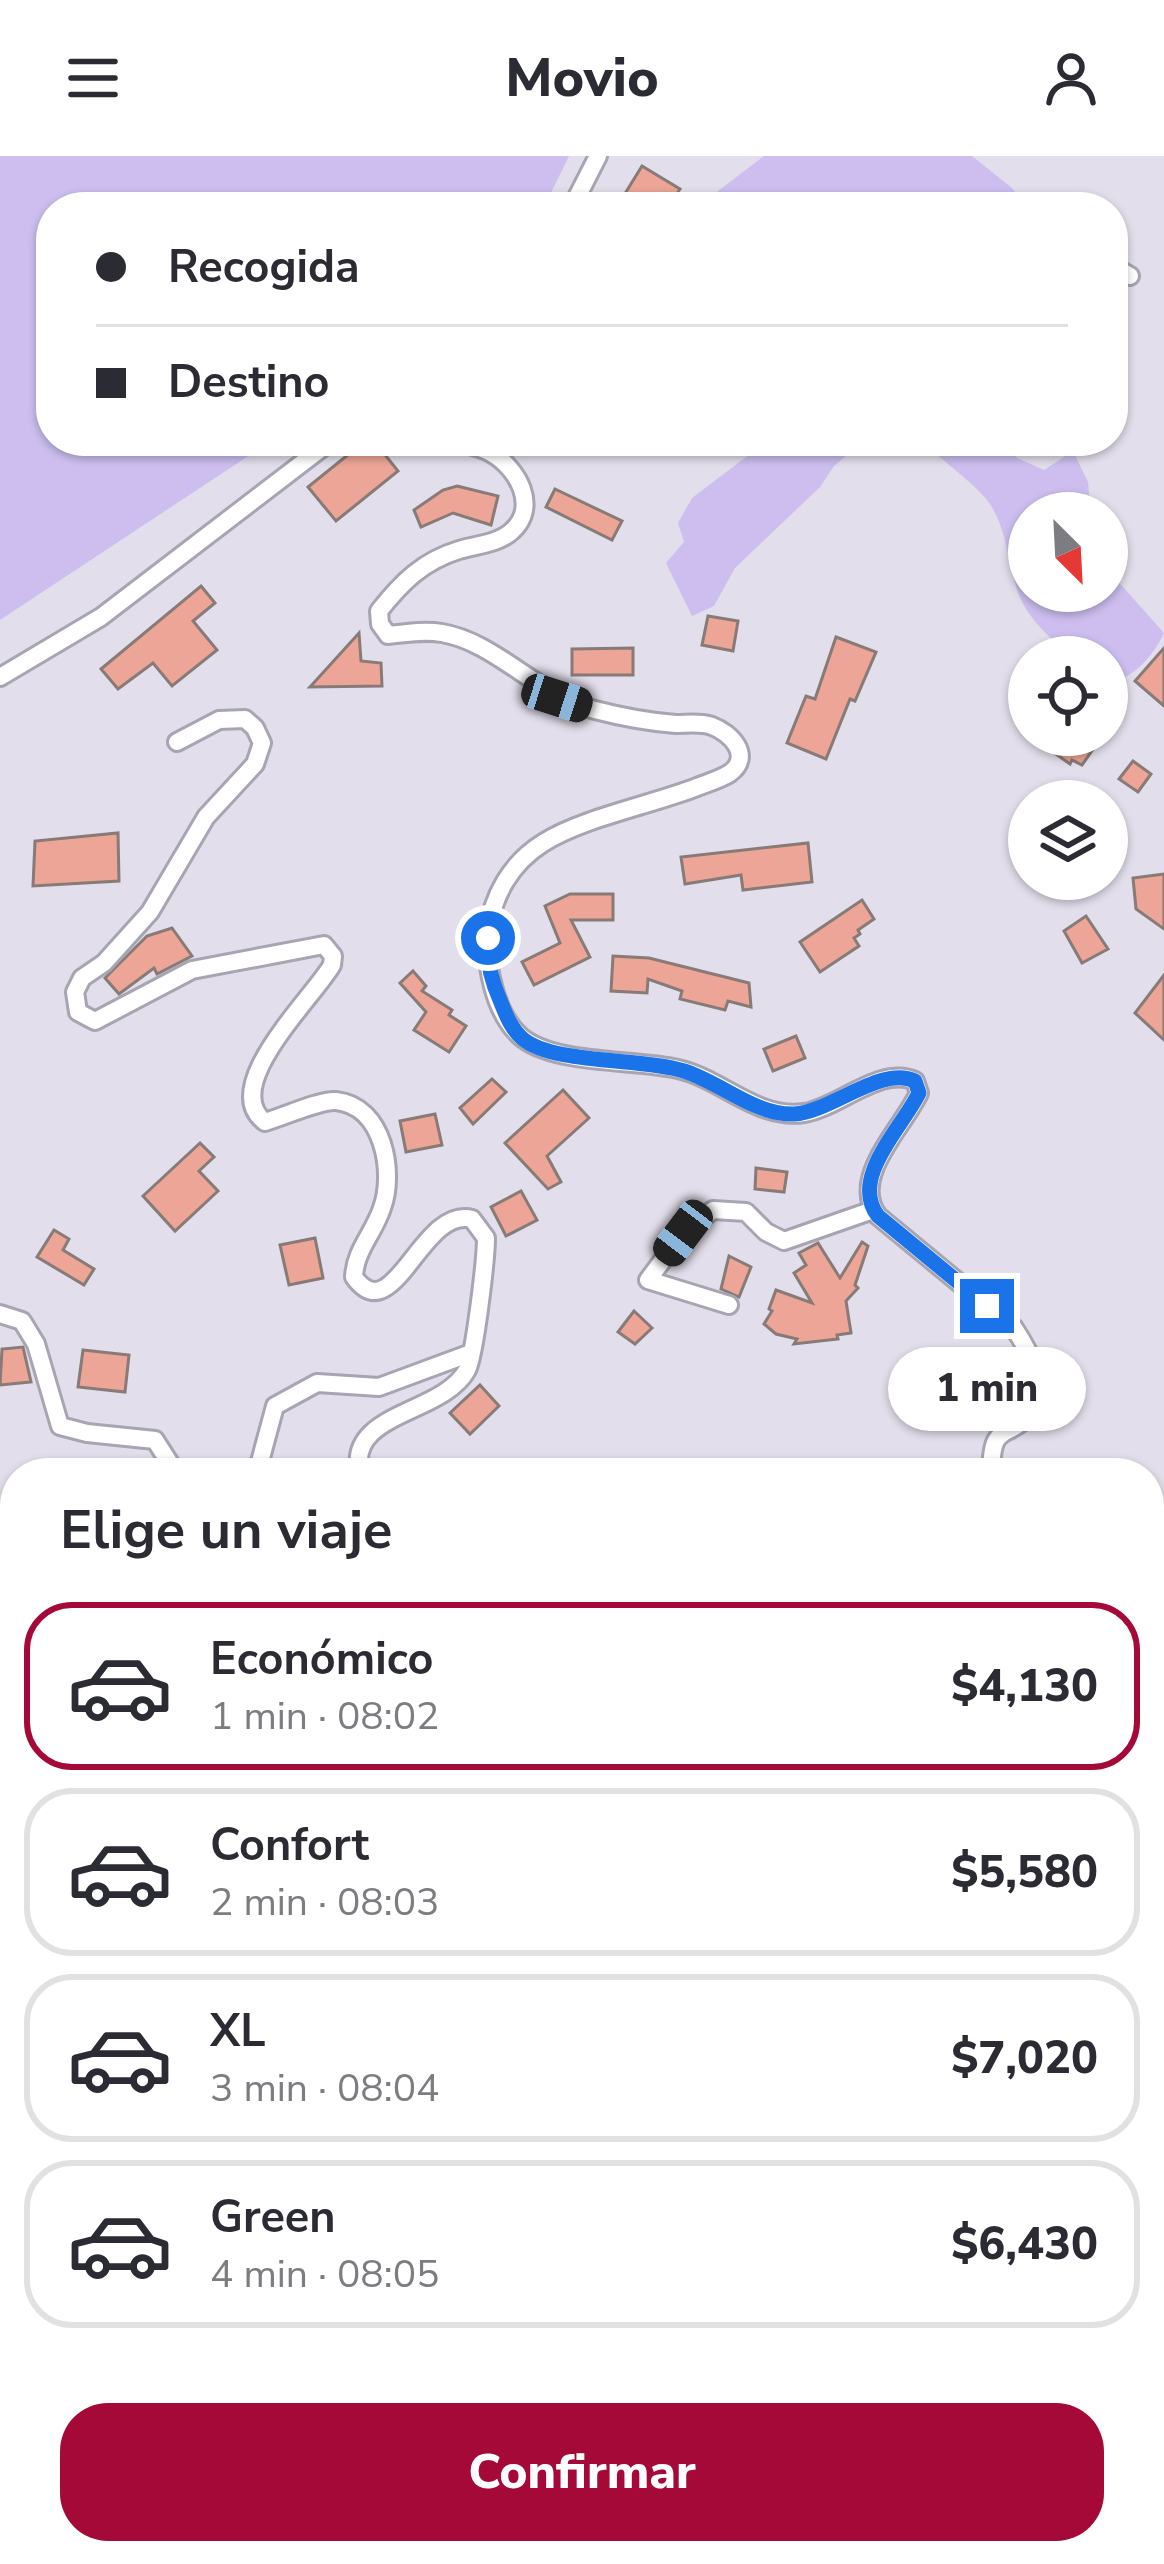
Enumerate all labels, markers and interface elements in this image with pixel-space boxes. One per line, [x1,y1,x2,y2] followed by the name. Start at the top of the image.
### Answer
[505,41,659,115] text: Movio
[60,45,126,111] icon: menu
[1038,45,1104,111] icon: person
[168,237,360,298] text: Recogida
[168,352,329,413] text: Destino
[1008,492,1128,612] north arrow
[1008,492,1128,900] map controls
[1008,636,1128,756] button: locate
[517,670,597,726] car
[1008,780,1128,900] button: layers
[461,911,515,965] route start
[647,1193,719,1273] car
[960,1279,1014,1333] route end
[888,1348,1086,1432] callout: 1 min
[936,1362,1038,1415] text: 1 min
[60,1493,392,1567] text: Elige un viaje
[210,1629,433,1690] text: Económico
[66,1632,174,1740] icon: car
[951,1656,1098,1717] text: $4,130
[210,1690,439,1743] text: 1 min · 08:02
[210,1815,369,1876] text: Confort
[66,1818,174,1926] icon: car
[951,1842,1098,1903] text: $5,580
[210,1876,439,1929] text: 2 min · 08:03
[210,2001,266,2062] text: XL
[66,2004,174,2112] icon: car
[951,2028,1098,2089] text: $7,020
[210,2062,439,2115] text: 3 min · 08:04
[210,2187,336,2248] text: Green
[66,2190,174,2298] icon: car
[951,2214,1098,2275] text: $6,430
[210,2248,439,2301] text: 4 min · 08:05
[60,2403,1104,2541] button: Confirmar

